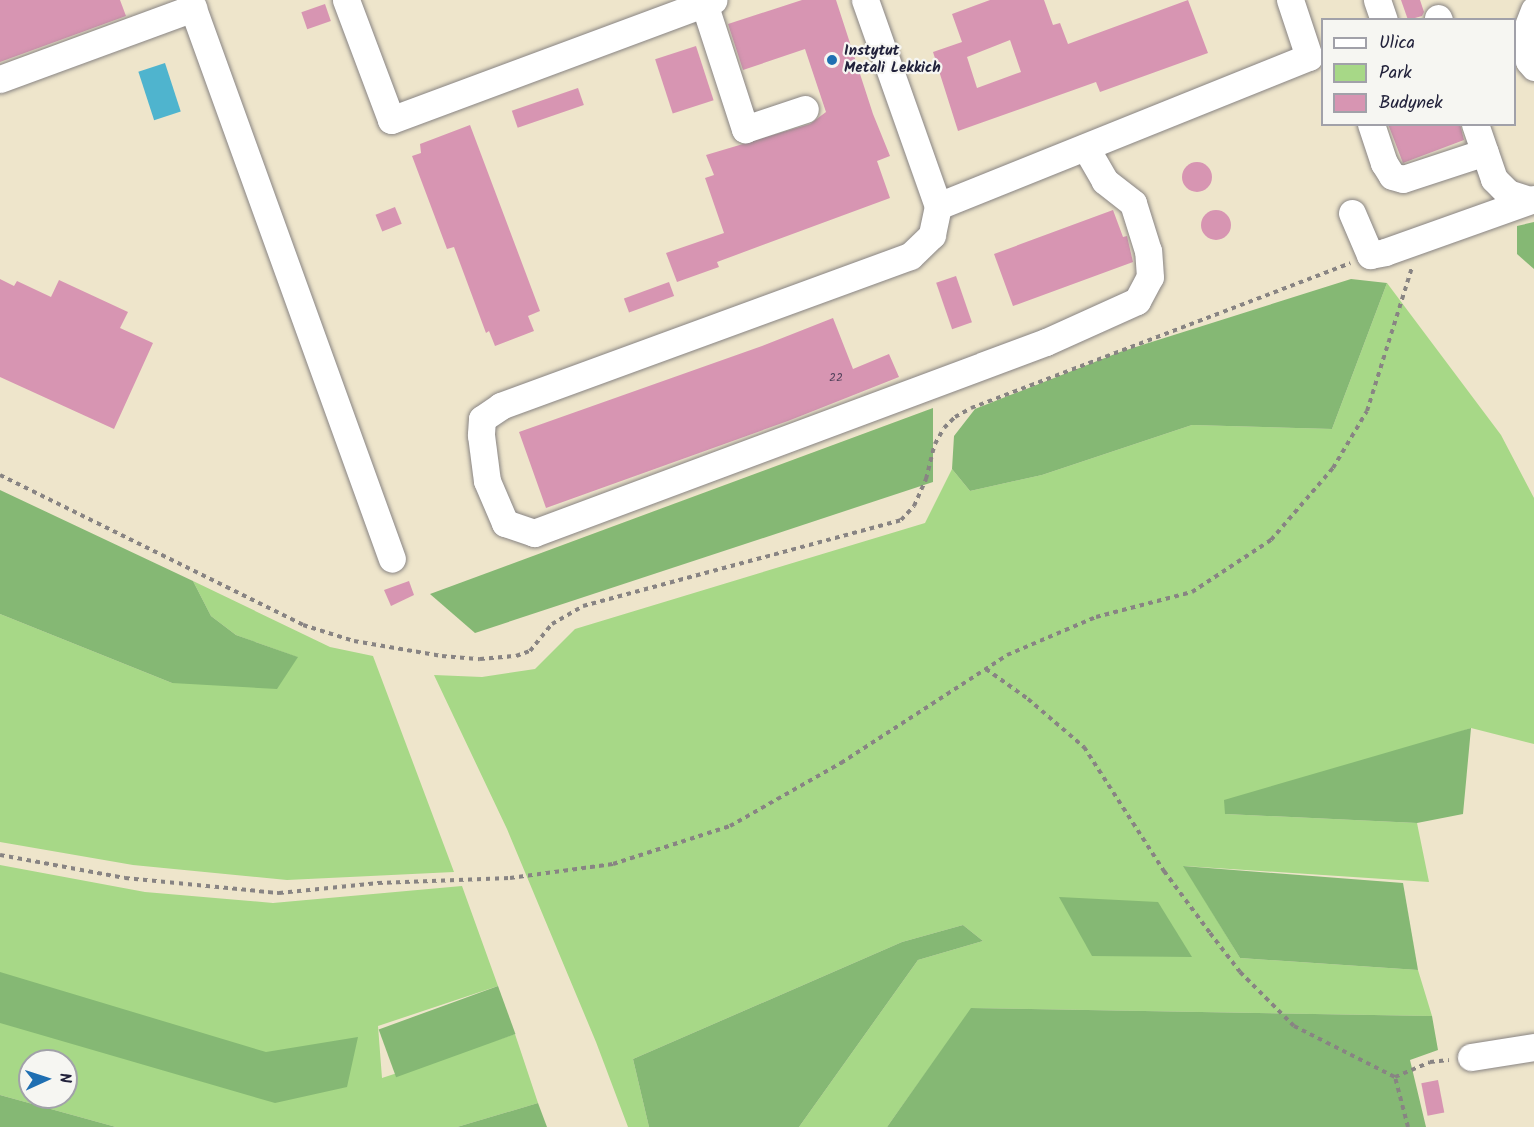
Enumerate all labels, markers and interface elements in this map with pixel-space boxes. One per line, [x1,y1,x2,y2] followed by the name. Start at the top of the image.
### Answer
[1321,18,1516,126] legend
[1379,29,1415,58] text: Ulica
[844,42,941,77] place label: Instytut Metali Lekkich
[825,53,839,67] marker: Instytut Metali Lekkich
[1379,59,1412,88] text: Park
[1379,89,1443,118] text: Budynek
[829,371,843,385] house number: 22
[18,1049,78,1109] north arrow
[52,1072,77,1084] text: N

